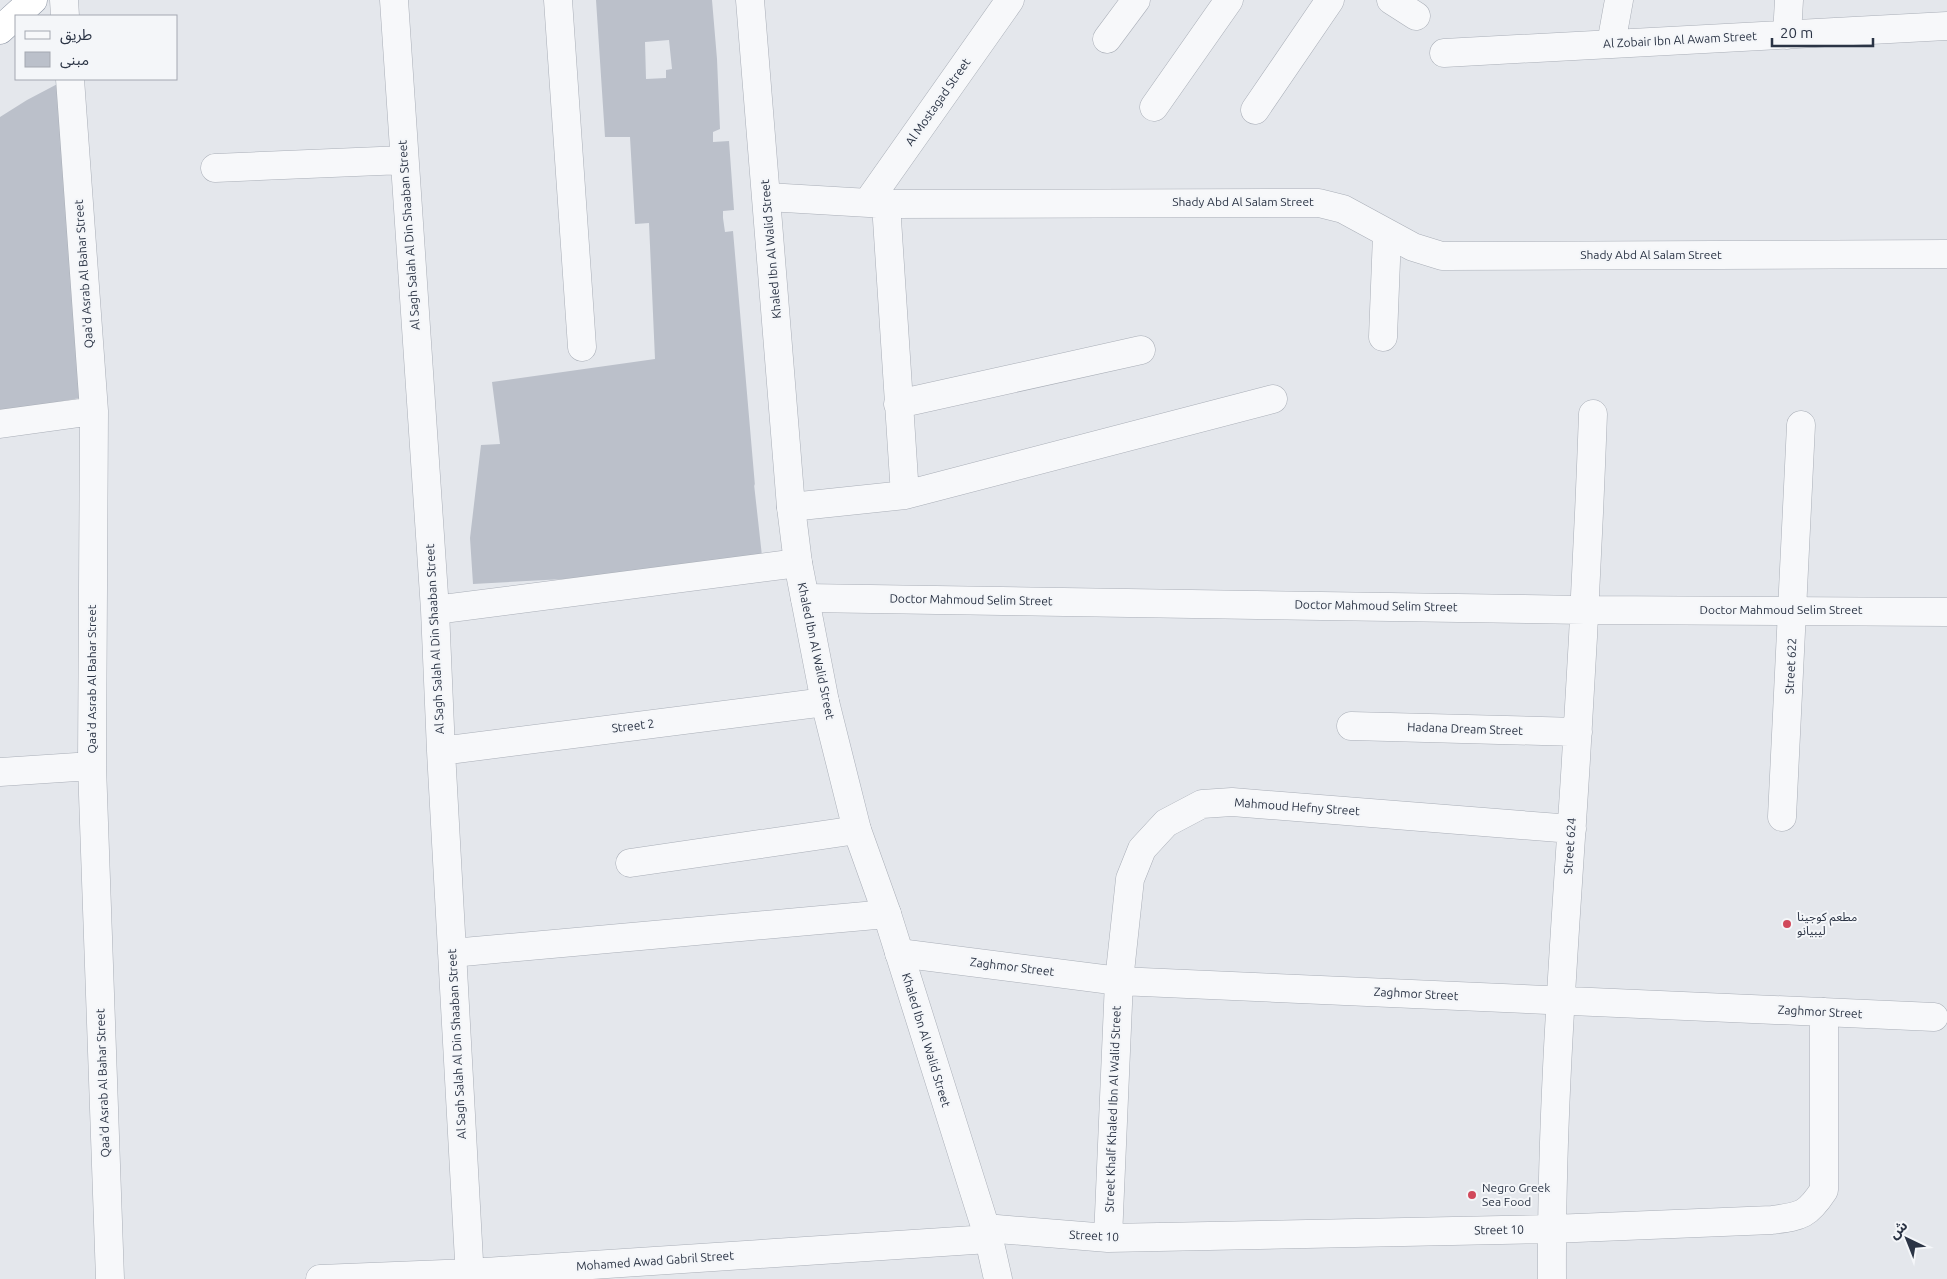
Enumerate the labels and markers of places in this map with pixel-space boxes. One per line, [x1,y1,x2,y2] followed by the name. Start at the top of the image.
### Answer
[1797,910,1857,938] place label: مطعم كوجينا ليبيانو
[1781,918,1793,930] marker: مطعم كوجينا ليبيانو
[1482,1181,1550,1208] place label: Negro Greek Sea Food
[1466,1189,1478,1201] marker: Negro Greek Sea Food

